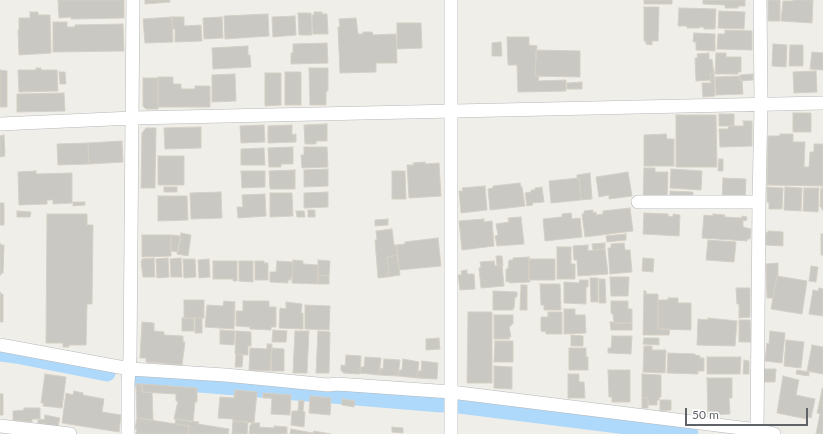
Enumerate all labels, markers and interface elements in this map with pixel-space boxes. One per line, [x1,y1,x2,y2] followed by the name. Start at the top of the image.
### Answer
[687,400,810,426] scale bar
[692,407,719,422] text: 50 m

